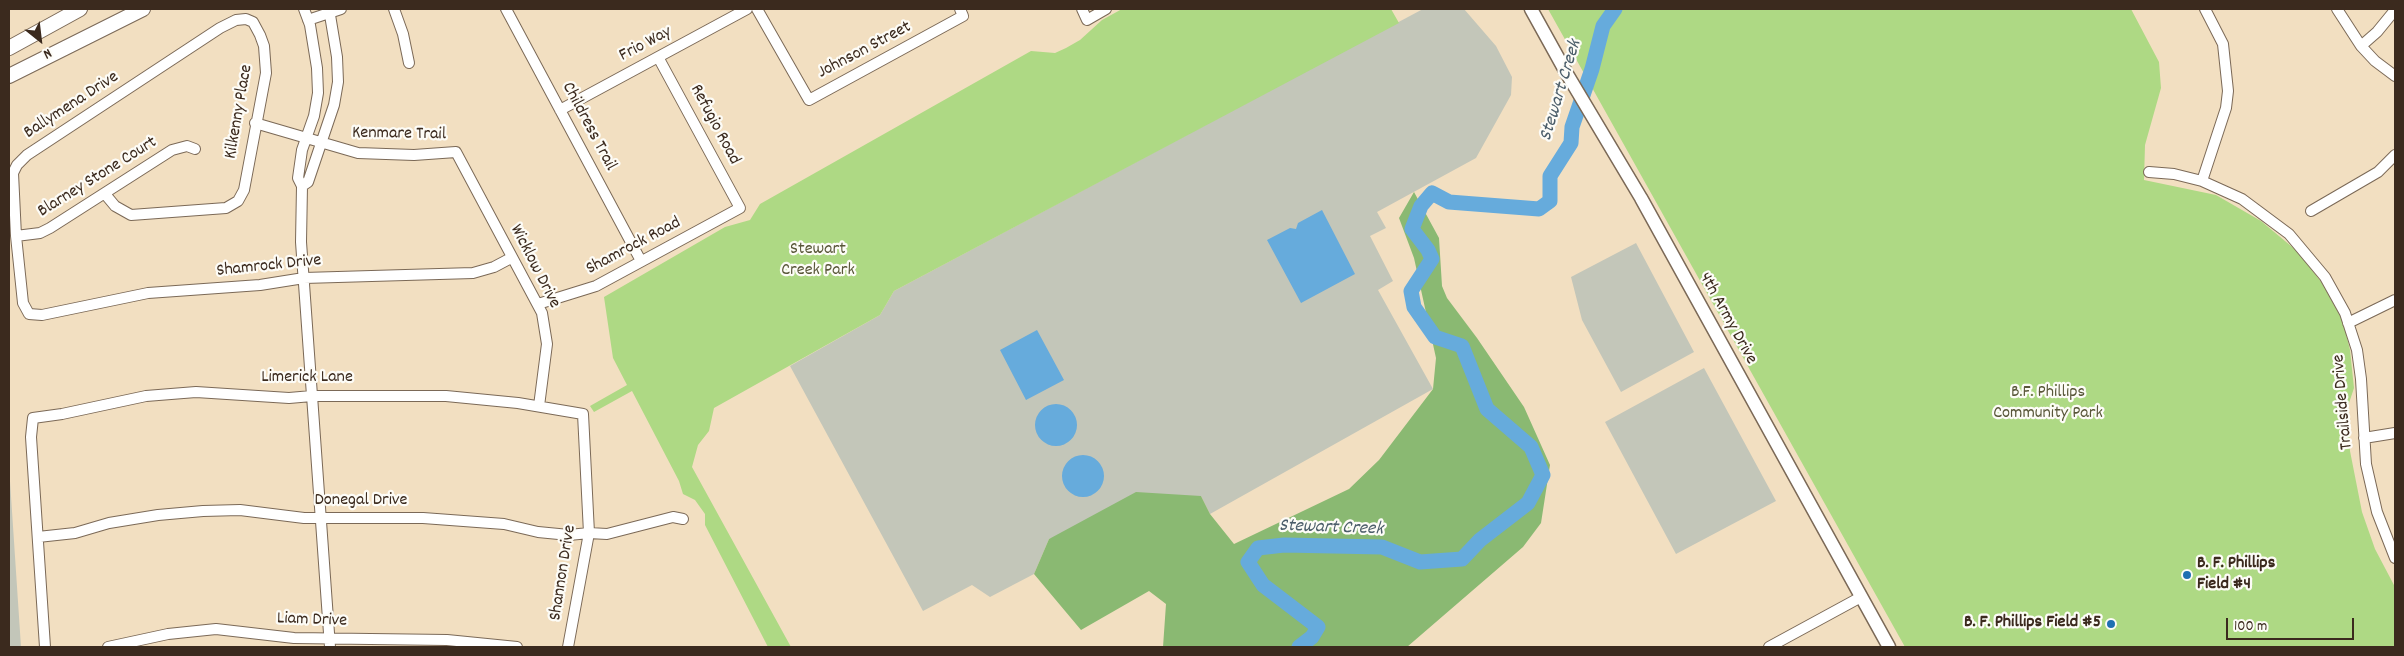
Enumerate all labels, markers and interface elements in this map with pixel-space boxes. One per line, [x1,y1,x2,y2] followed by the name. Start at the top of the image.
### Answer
[15,15,65,65] north arrow
[815,17,915,85] street label: Johnson Street
[616,22,676,68] street label: Frio Way
[1536,38,1588,144] water label: Stewart Creek
[39,43,55,64] text: N
[221,63,259,161] street label: Kilkenny Place
[21,67,123,145] street label: Ballymena Drive
[556,79,620,175] street label: Childress Trail
[684,81,744,169] street label: Refugio Road
[352,123,446,147] street label: Kenmare Trail
[34,133,162,223] street label: Blarney Stone Court
[583,213,685,281] street label: Shamrock Road
[504,222,564,312] street label: Wicklow Drive
[781,240,855,282] park label: Stewart Creek Park
[216,251,322,283] street label: Shamrock Drive
[1693,269,1761,369] street label: 4th Army Drive
[2329,353,2359,451] street label: Trailside Drive
[261,368,353,390] street label: Limerick Lane
[1993,383,2103,426] park label: B.F. Phillips Community Park
[315,491,407,513] street label: Donegal Drive
[1279,516,1383,542] water label: Stewart Creek
[546,524,582,622] street label: Shannon Drive
[2197,554,2275,596] place label: B. F. Phillips Field #4
[2181,569,2193,581] marker: B. F. Phillips Field #4
[2229,608,2356,640] scale bar
[277,609,347,633] street label: Liam Drive
[1964,613,2101,635] place label: B. F. Phillips Field #5
[2234,616,2267,638] text: 100 m
[2105,618,2117,630] marker: B. F. Phillips Field #5

